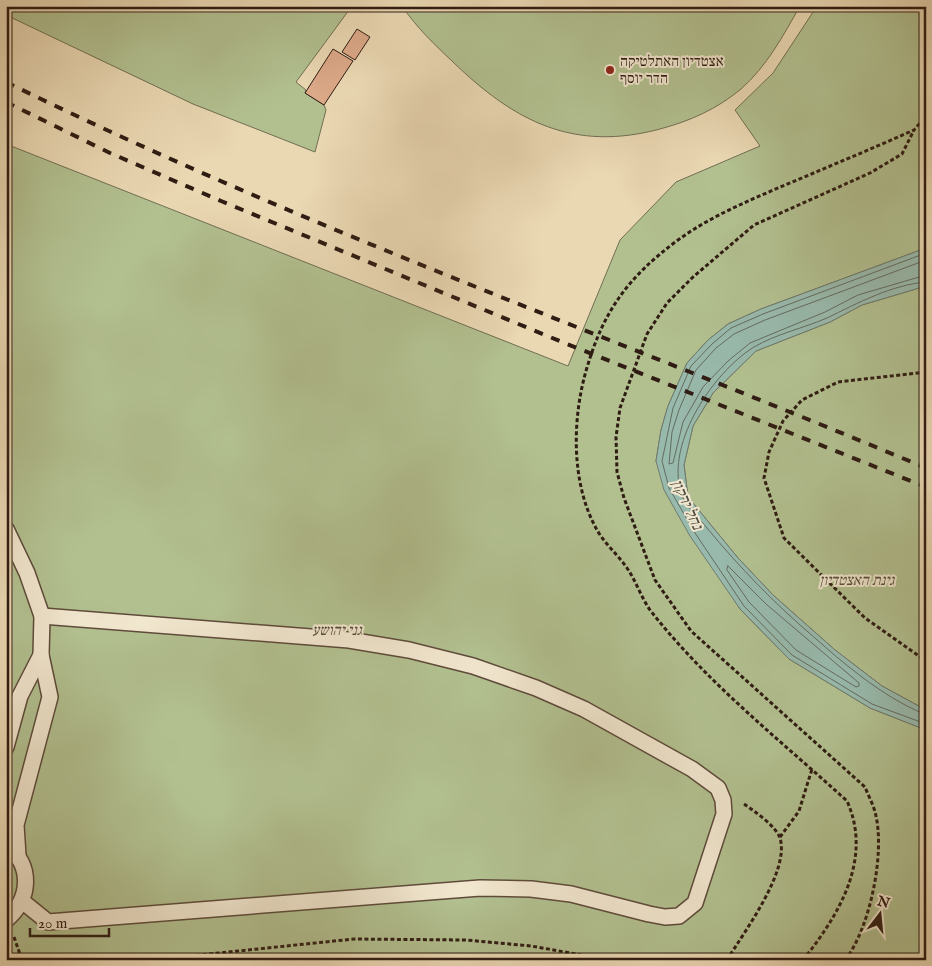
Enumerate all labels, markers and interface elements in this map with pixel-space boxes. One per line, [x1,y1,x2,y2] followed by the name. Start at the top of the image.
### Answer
[620,52,724,88] place label: אצטדיון האתלטיקה הדר יוסף
[604,64,616,76] marker: אצטדיון האתלטיקה הדר יוסף
[666,477,707,535] water label: נחל ירקון
[820,571,895,590] park label: גינת האצטדיון
[312,621,363,640] park label: גני יהושע
[854,888,904,938] north arrow
[874,892,892,913] text: N
[30,906,109,938] scale bar
[38,914,68,933] text: 20 m

